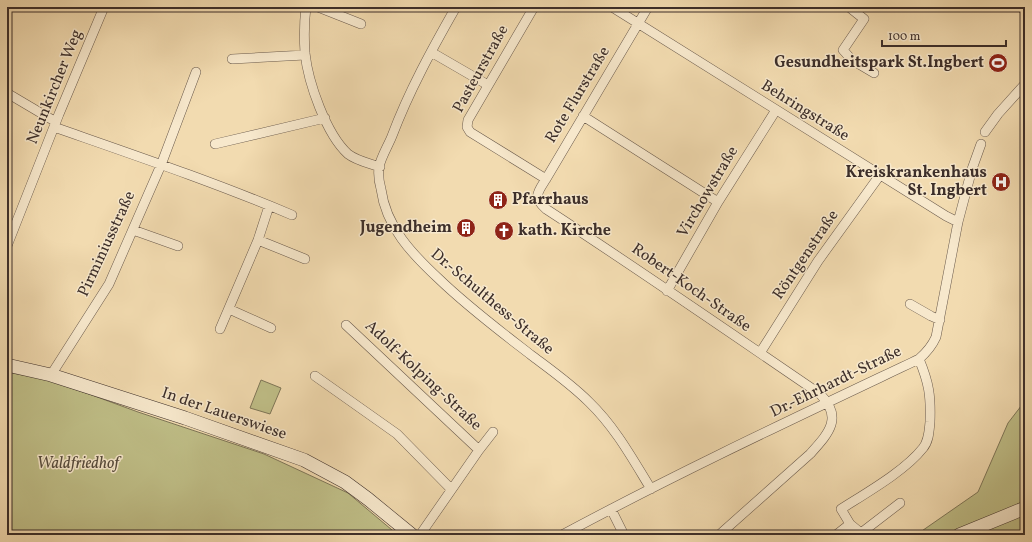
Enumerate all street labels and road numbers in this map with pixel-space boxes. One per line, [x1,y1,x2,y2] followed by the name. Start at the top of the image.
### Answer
[448,21,514,117] street label: Pasteurstraße
[22,26,88,148] street label: Neunkircher Weg
[540,43,616,147] street label: Rote Flurstraße
[757,75,853,147] street label: Behringstraße
[672,142,744,242] street label: Virchowstraße
[73,188,141,300] street label: Pirminiusstraße
[768,206,844,304] street label: Röntgenstraße
[627,238,755,338] street label: Robert-Koch-Straße
[426,244,558,360] street label: Dr.-Schulthess-Straße
[360,316,486,436] street label: Adolf-Kolping-Straße
[767,341,905,423] street label: Dr.-Ehrhardt-Straße
[159,382,289,446] street label: In der Lauerswiese

